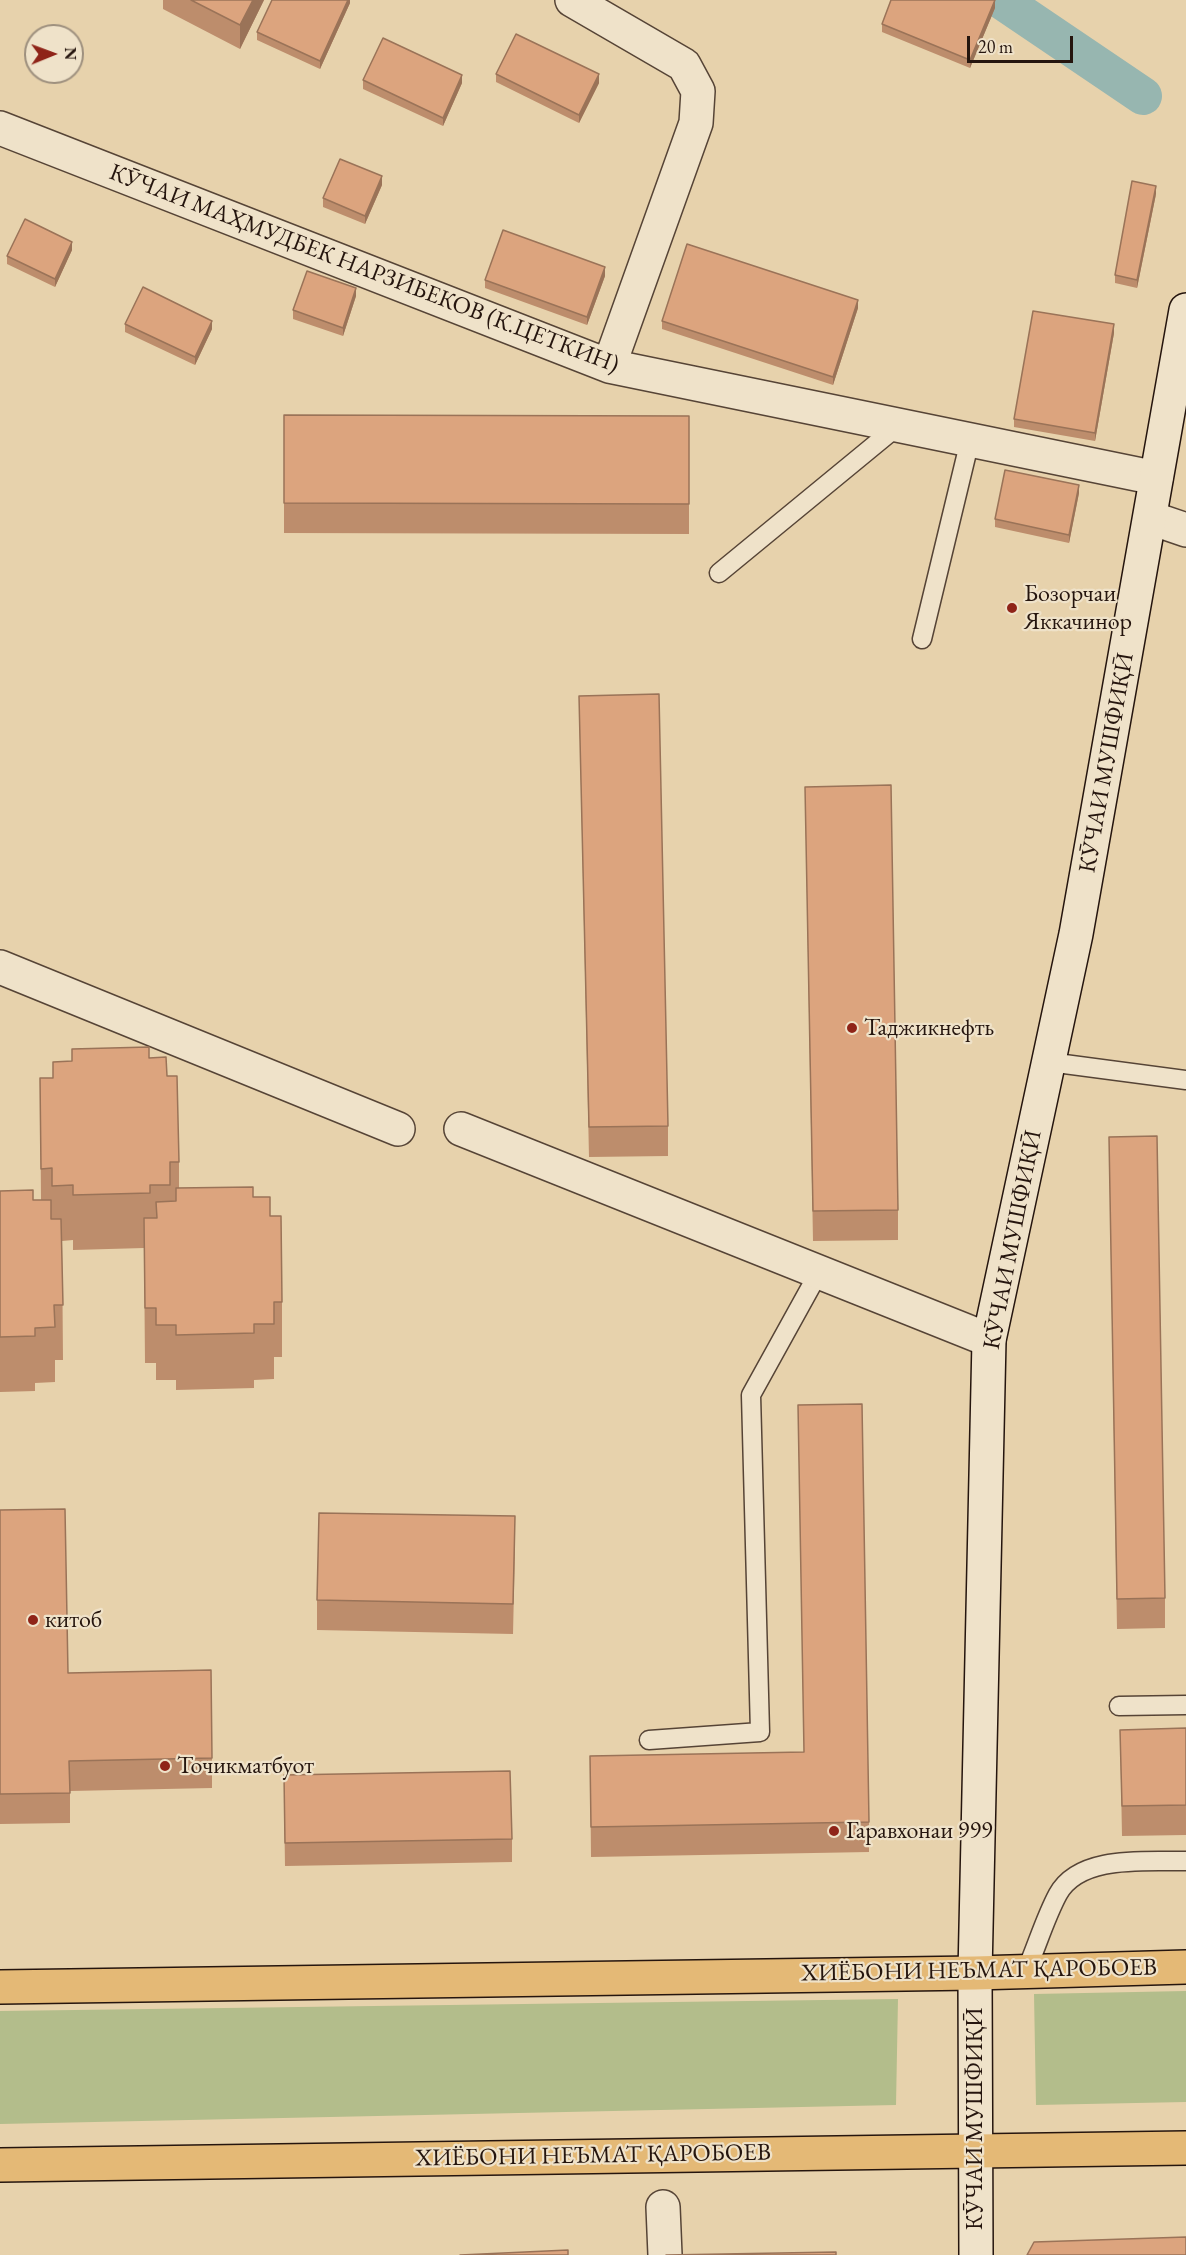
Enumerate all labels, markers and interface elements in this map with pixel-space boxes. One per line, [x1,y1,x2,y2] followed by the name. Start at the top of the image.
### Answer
[24,24,84,84] north arrow
[970,24,1076,62] scale bar
[978,35,1013,58] text: 20 m
[60,47,81,60] text: N
[105,158,623,380] street label: КӮЧАИ МАҲМУДБЕК НАРЗИБЕКОВ (К.ЦЕТКИН)
[1024,580,1132,636] place label: Бозорчаи Яккачинор
[1005,601,1019,615] marker: Бозорчаи Яккачинор
[1073,651,1141,875] street label: КӮЧАИ МУШФИҚӢ
[864,1014,994,1042] place label: Таджикнефть
[845,1021,859,1035] marker: Таджикнефть
[978,1128,1048,1352] street label: КӮЧАИ МУШФИҚӢ
[45,1606,102,1634] place label: китоб
[26,1613,40,1627] marker: китоб
[177,1752,314,1780] place label: Точикматбуот
[158,1759,172,1773] marker: Точикматбуот
[846,1817,992,1845] place label: Гаравхонаи 999
[827,1824,841,1838] marker: Гаравхонаи 999
[801,1953,1157,1989] street label: ХИЁБОНИ НЕЪМАТ ҚАРОБОЕВ
[961,2008,989,2230] street label: КӮЧАИ МУШФИҚӢ
[415,2138,771,2174] street label: ХИЁБОНИ НЕЪМАТ ҚАРОБОЕВ

